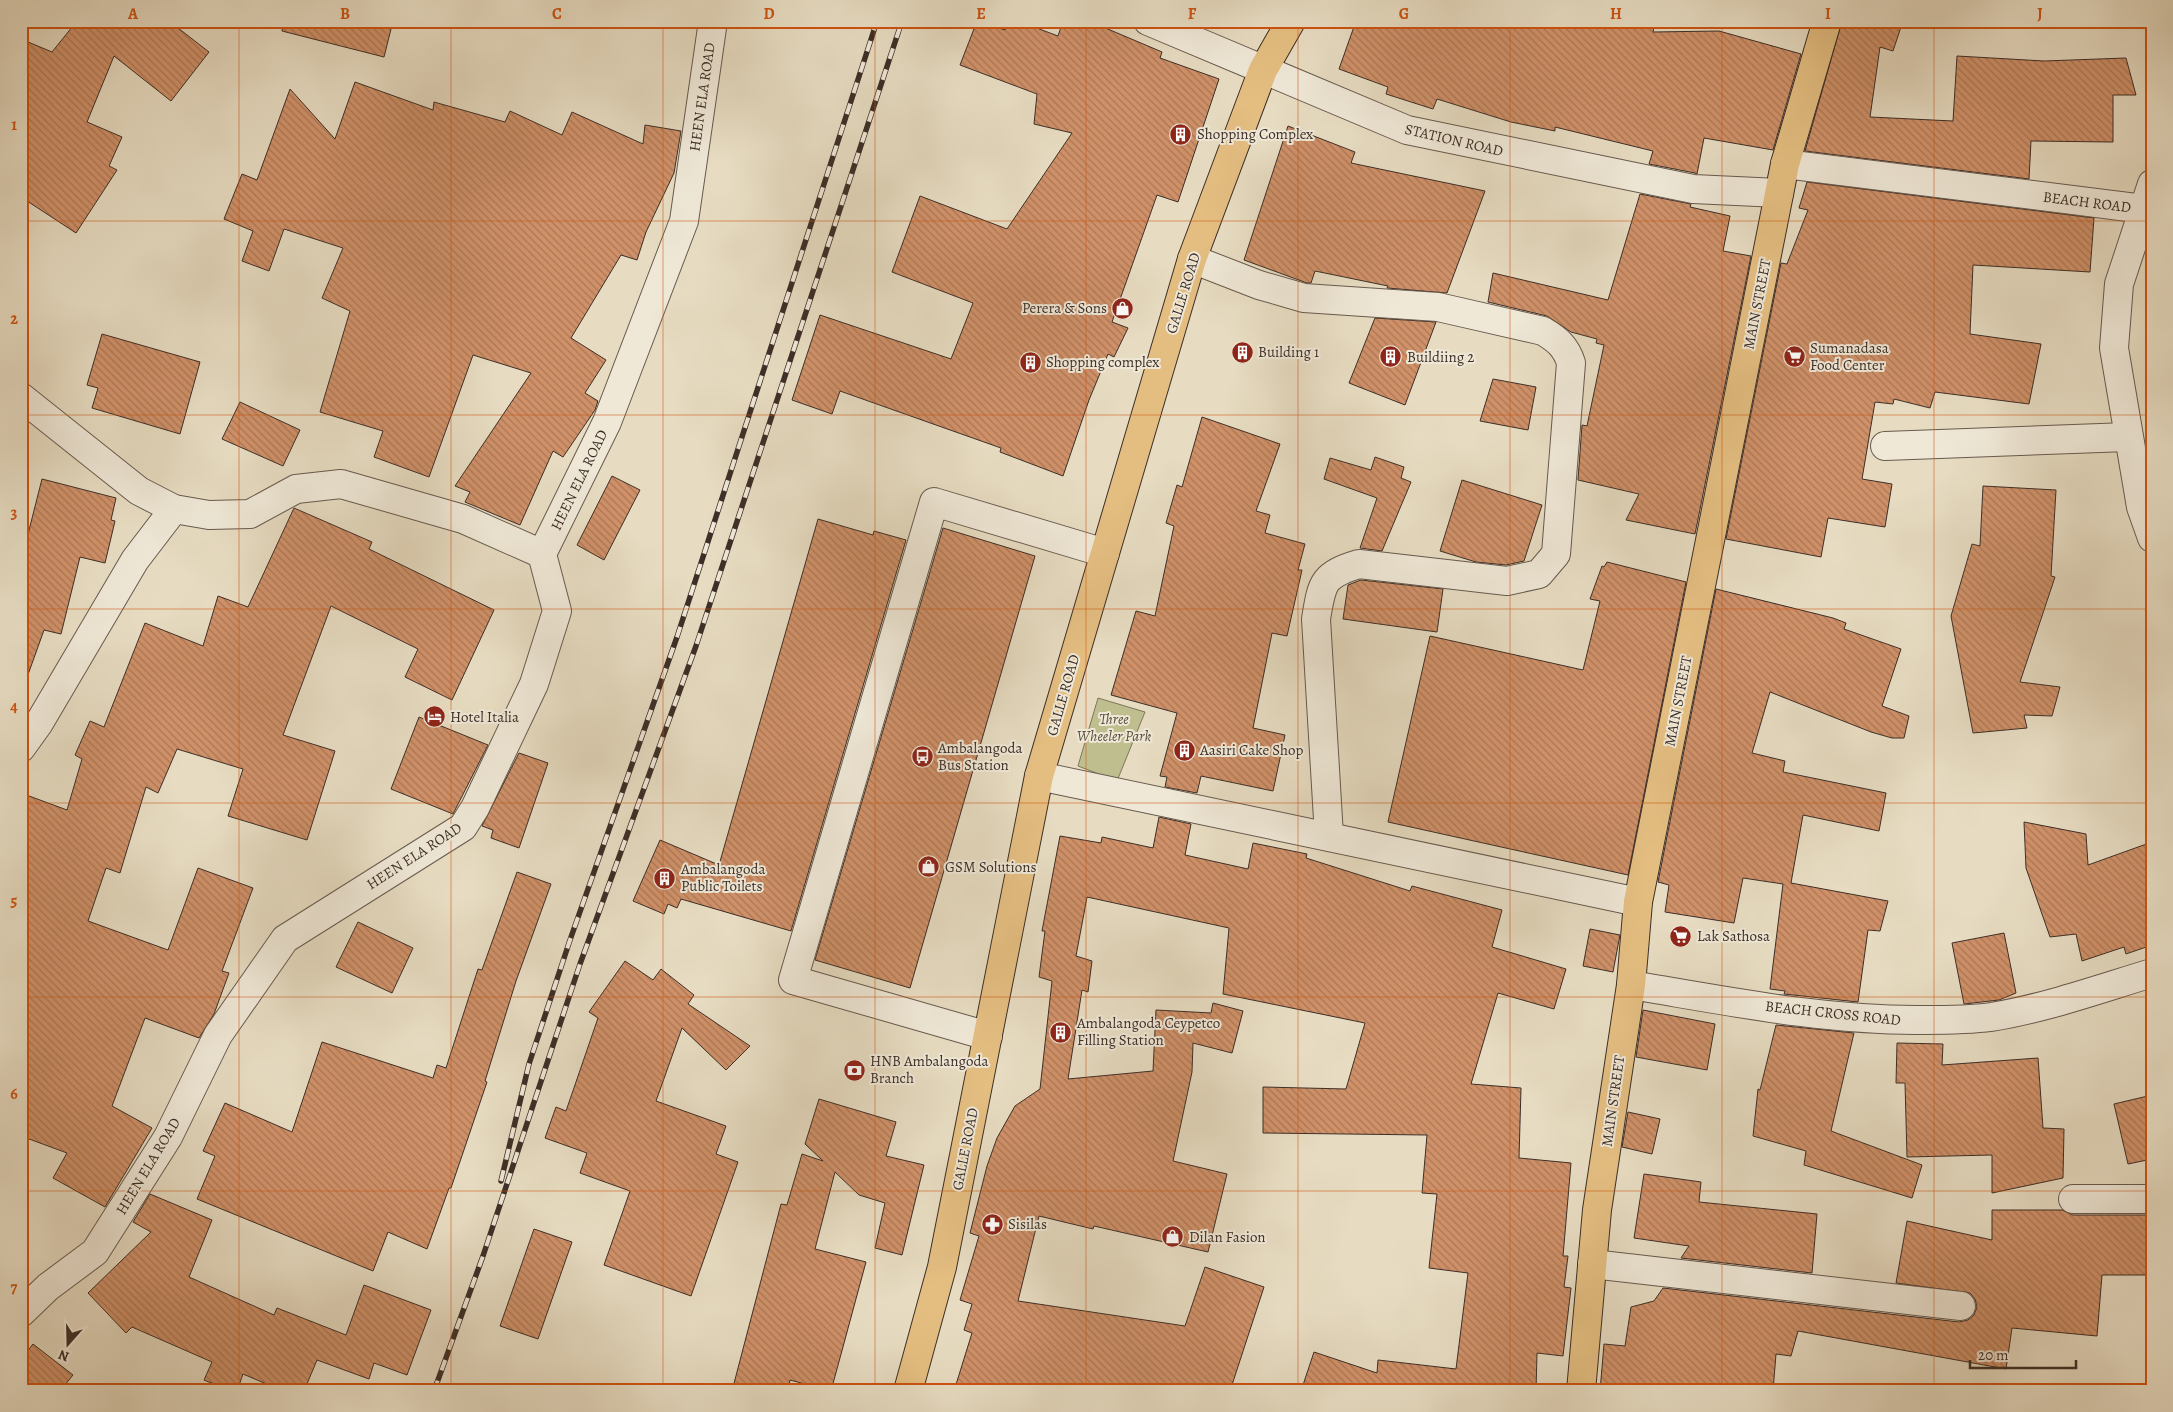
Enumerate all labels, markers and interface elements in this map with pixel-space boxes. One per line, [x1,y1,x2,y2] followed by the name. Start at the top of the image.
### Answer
[127,3,139,25] text: A
[340,3,350,25] text: B
[552,3,562,25] text: C
[763,3,775,25] text: D
[976,3,986,25] text: E
[1188,3,1197,25] text: F
[1399,3,1409,25] text: G
[1610,3,1622,25] text: H
[1825,3,1831,25] text: I
[2037,3,2043,25] text: J
[684,41,720,153] street label: HEEN ELA ROAD
[11,114,17,136] text: 1
[1403,119,1505,161] street label: STATION ROAD
[1169,122,1193,146] building icon: Shopping Complex
[1197,124,1313,144] place label: Shopping Complex
[2042,187,2132,217] street label: BEACH ROAD
[1161,250,1205,336] street label: GALLE ROAD
[1738,256,1776,351] street label: MAIN STREET
[1111,296,1135,320] shop icon: Perera & Sons
[1022,298,1107,318] place label: Perera & Sons
[10,308,18,330] text: 2
[1810,338,1889,375] place label: Sumanadasa Food Center
[1230,340,1254,364] building icon: Building 1
[1258,342,1319,362] place label: Building 1
[1379,345,1403,369] building icon: Buildiing 2
[1782,345,1806,369] supermarket icon: Sumanadasa Food Center
[1407,347,1474,367] place label: Buildiing 2
[1018,350,1042,374] building icon: Shopping complex
[1046,352,1159,372] place label: Shopping complex
[546,426,612,534] street label: HEEN ELA ROAD
[11,502,18,524] text: 3
[1042,652,1084,738] street label: GALLE ROAD
[1659,653,1697,748] street label: MAIN STREET
[10,696,18,718] text: 4
[422,705,446,729] hotel icon: Hotel Italia
[450,707,519,727] place label: Hotel Italia
[1077,709,1151,746] park label: Three Wheeler Park
[937,738,1022,775] place label: Ambalangoda Bus Station
[1172,738,1196,762] building icon: Aasiri Cake Shop
[1199,740,1303,760] place label: Aasiri Cake Shop
[910,745,934,769] bus stop icon: Ambalangoda Bus Station
[362,818,466,894] street label: HEEN ELA ROAD
[917,855,941,879] shop icon: GSM Solutions
[945,857,1036,877] place label: GSM Solutions
[680,859,765,896] place label: Ambalangoda Public Toilets
[653,866,677,890] building icon: Ambalangoda Public Toilets
[11,890,18,912] text: 5
[1669,924,1693,948] supermarket icon: Lak Sathosa
[1697,926,1770,946] place label: Lak Sathosa
[1764,996,1902,1030] street label: BEACH CROSS ROAD
[1076,1013,1220,1050] place label: Ambalangoda Ceypetco Filling Station
[1049,1020,1073,1044] building icon: Ambalangoda Ceypetco Filling Station
[870,1051,988,1088] place label: HNB Ambalangoda Branch
[1597,1053,1629,1148] street label: MAIN STREET
[842,1058,866,1082] bank icon: HNB Ambalangoda Branch
[10,1083,18,1105] text: 6
[947,1106,983,1192] street label: GALLE ROAD
[111,1114,185,1218] street label: HEEN ELA ROAD
[980,1212,1004,1236] pharmacy icon: Sisilas
[1008,1214,1047,1234] place label: Sisilas
[1161,1225,1185,1249] shop icon: Dilan Fasion
[1189,1227,1266,1247] place label: Dilan Fasion
[11,1277,18,1299] text: 7
[42,1320,92,1370] north arrow
[1970,1337,2077,1369] scale bar
[56,1345,72,1366] text: N
[1978,1345,2009,1365] text: 20 m

